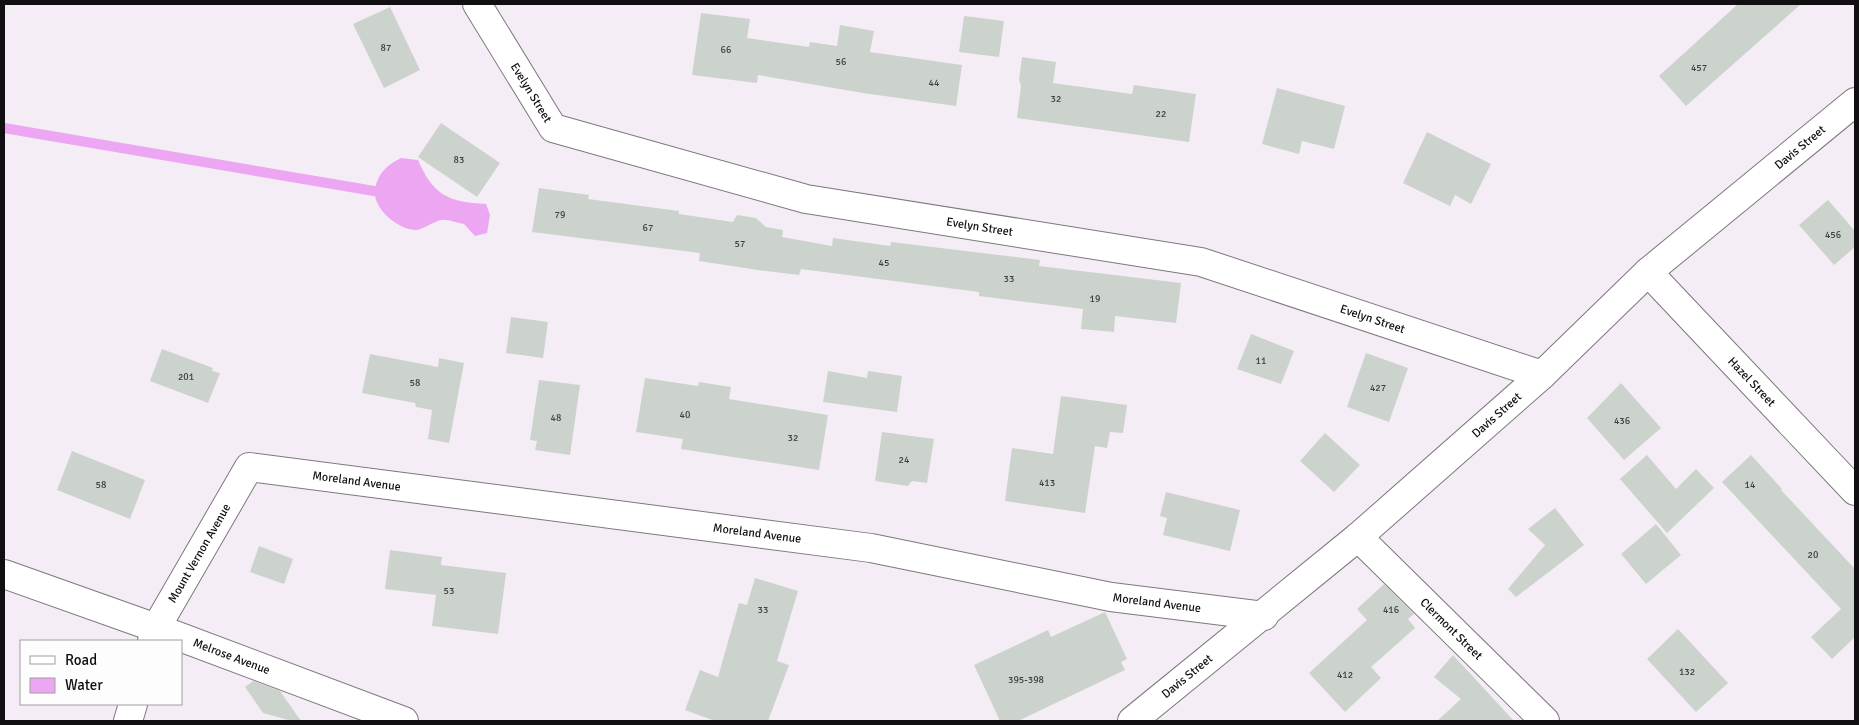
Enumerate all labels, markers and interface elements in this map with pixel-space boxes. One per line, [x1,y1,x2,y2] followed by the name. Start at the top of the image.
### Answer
[381,42,391,54] house number: 87
[721,44,731,56] house number: 66
[836,56,846,68] house number: 56
[507,60,555,126] street label: Evelyn Street
[1691,62,1707,74] house number: 457
[929,77,940,89] house number: 44
[1051,93,1061,105] house number: 32
[1156,108,1166,120] house number: 22
[1772,122,1829,173] street label: Davis Street
[454,154,464,166] house number: 83
[555,209,565,221] house number: 79
[945,214,1014,240] street label: Evelyn Street
[643,222,653,234] house number: 67
[1825,229,1841,241] house number: 456
[735,238,745,250] house number: 57
[879,257,889,269] house number: 45
[1004,273,1014,285] house number: 33
[1090,293,1100,305] house number: 19
[1338,302,1407,337] street label: Evelyn Street
[1724,354,1778,410] street label: Hazel Street
[1256,355,1266,367] house number: 11
[178,371,194,383] house number: 201
[410,377,420,389] house number: 58
[1370,382,1386,394] house number: 427
[1469,390,1525,441] street label: Davis Street
[680,409,690,421] house number: 40
[551,412,561,424] house number: 48
[1614,415,1630,427] house number: 436
[788,432,798,444] house number: 32
[899,454,910,466] house number: 24
[311,468,402,495] street label: Moreland Avenue
[1039,477,1055,489] house number: 413
[96,479,106,491] house number: 58
[1745,479,1756,491] house number: 14
[165,501,234,606] street label: Mount Vernon Avenue
[712,520,802,547] street label: Moreland Avenue
[1808,549,1818,561] house number: 20
[444,585,454,597] house number: 53
[1112,590,1202,616] street label: Moreland Avenue
[1417,595,1485,663] street label: Clermont Street
[758,604,768,616] house number: 33
[1383,604,1399,616] house number: 416
[191,636,272,678] street label: Melrose Avenue
[20,640,182,705] legend
[65,651,97,669] text: Road
[1159,651,1216,702] street label: Davis Street
[1679,666,1695,678] house number: 132
[1337,669,1353,681] house number: 412
[1008,674,1044,686] house number: 395-398
[65,676,103,694] text: Water

